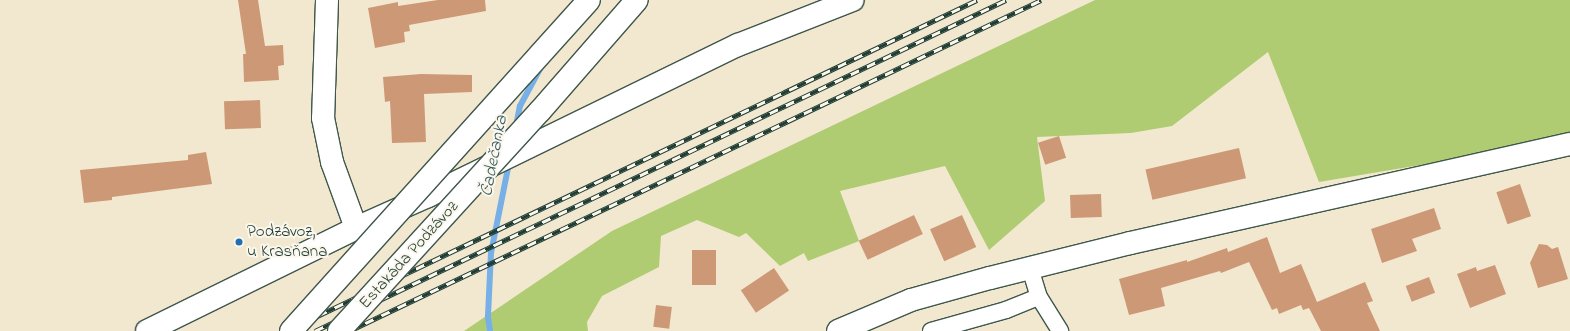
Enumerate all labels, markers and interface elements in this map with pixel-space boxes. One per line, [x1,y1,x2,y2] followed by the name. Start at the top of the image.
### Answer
[477,114,513,198] water label: Čadečanka
[355,197,463,313] street label: Estakáda Podzávoz
[247,222,327,262] place label: Podzávoz, u Krasňana
[234,237,244,247] marker: Podzávoz, u Krasňana

